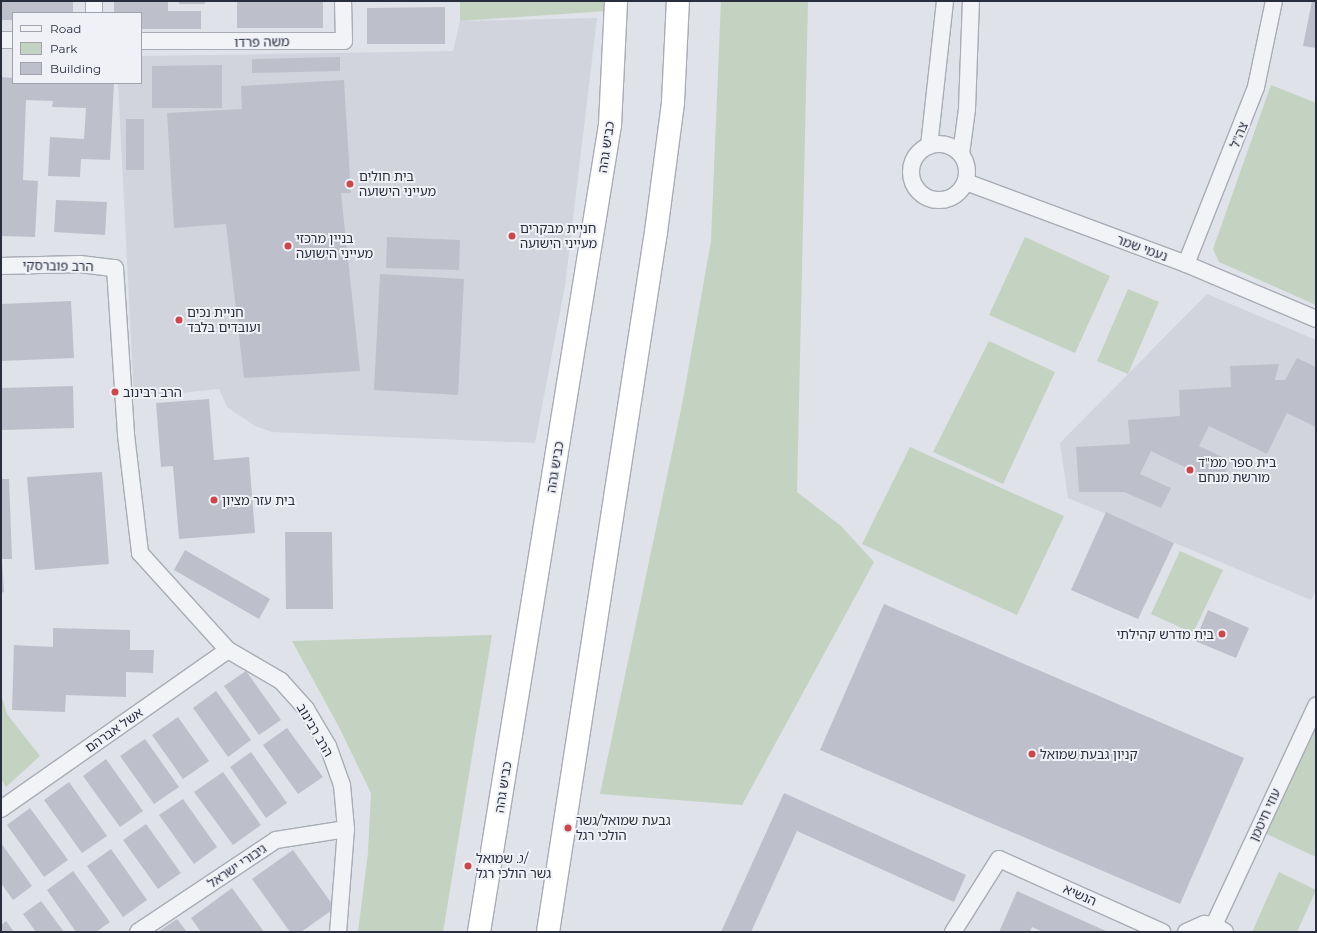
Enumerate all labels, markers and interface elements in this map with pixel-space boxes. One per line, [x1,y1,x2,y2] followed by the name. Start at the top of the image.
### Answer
[12,12,142,84] legend
[50,21,81,36] text: Road
[234,34,290,50] street label: משה פרדו
[50,41,77,56] text: Park
[50,61,101,76] text: Building
[595,120,617,174] street label: כביש גהה
[1227,120,1251,150] street label: צה"ל
[359,169,436,200] place label: בית חולים מעייני הישועה
[344,178,356,190] marker: בית חולים מעייני הישועה
[520,221,597,252] place label: חניית מבקרים מעייני הישועה
[296,231,373,262] place label: בניין מרכזי מעייני הישועה
[507,231,517,241] marker: חניית מבקרים מעייני הישועה
[1114,232,1170,264] street label: נעמי שמר
[283,241,293,251] marker: בניין מרכזי מעייני הישועה
[22,258,94,274] street label: הרב פוברסקי
[187,305,261,336] place label: חניית נכים ועובדים בלבד
[174,315,184,325] marker: חניית נכים ועובדים בלבד
[123,384,182,400] place label: הרב רבינוב
[110,387,120,397] marker: הרב רבינוב
[543,440,567,494] street label: כביש גהה
[1198,455,1276,486] place label: בית ספר ממ"ד מורשת מנחם
[1185,465,1195,475] marker: בית ספר ממ"ד מורשת מנחם
[222,492,295,508] place label: בית עזר מציון
[209,495,219,505] marker: בית עזר מציון
[1116,626,1214,642] place label: בית מדרש קהילתי
[1217,629,1227,639] marker: בית מדרש קהילתי
[293,701,337,759] street label: הרב רבינוב
[82,704,146,756] street label: אשל אברהם
[1040,746,1138,762] place label: קניון גבעת שמואל
[1027,749,1037,759] marker: קניון גבעת שמואל
[491,760,515,814] street label: כביש גהה
[1246,786,1284,844] street label: עוזי חיטמן
[576,813,671,844] place label: גבעת שמואל/גשר הולכי רגל
[563,823,573,833] marker: גבעת שמואל/גשר הולכי רגל
[205,841,269,891] street label: גיבורי ישראל
[476,851,551,882] place label: ג. שמואל/ גשר הולכי רגל
[463,861,473,871] marker: ג. שמואל/ גשר הולכי רגל
[1061,881,1099,909] street label: הנשיא

